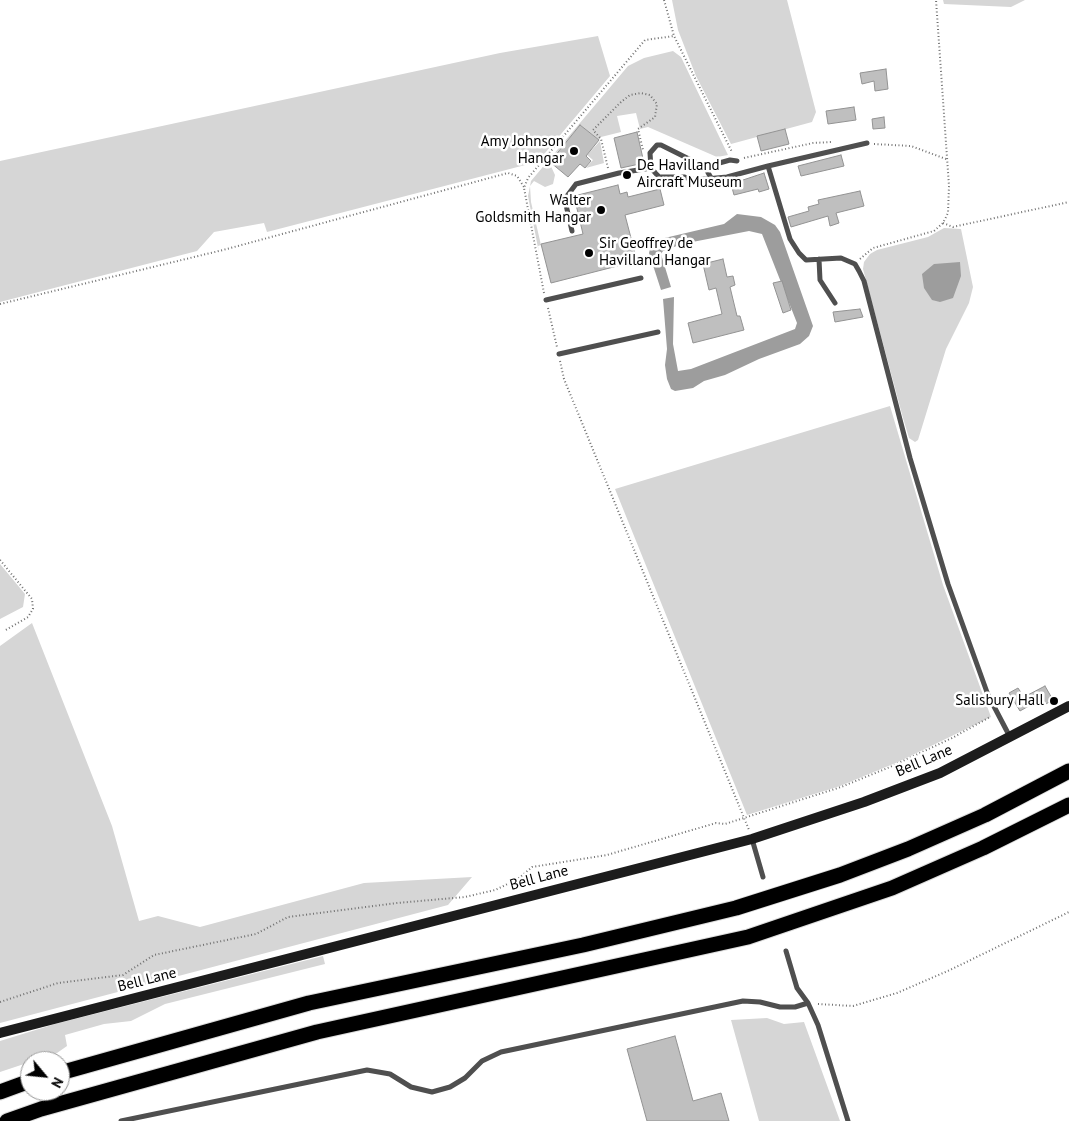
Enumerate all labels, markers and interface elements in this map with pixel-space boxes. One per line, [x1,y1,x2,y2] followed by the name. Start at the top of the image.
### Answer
[481,133,564,168] place label: Amy Johnson Hangar
[568,145,580,157] marker: Amy Johnson Hangar
[637,157,742,192] place label: De Havilland Aircraft Museum
[621,169,633,181] marker: De Havilland Aircraft Museum
[475,192,591,227] place label: Walter Goldsmith Hangar
[595,204,607,216] marker: Walter Goldsmith Hangar
[599,235,711,270] place label: Sir Geoffrey de Havilland Hangar
[583,247,595,259] marker: Sir Geoffrey de Havilland Hangar
[955,692,1044,710] place label: Salisbury Hall
[1048,695,1060,707] marker: Salisbury Hall
[893,741,955,781] street label: Bell Lane
[508,862,570,894] street label: Bell Lane
[116,964,178,996] street label: Bell Lane
[20,1051,70,1101] north arrow
[47,1074,67,1091] text: N

